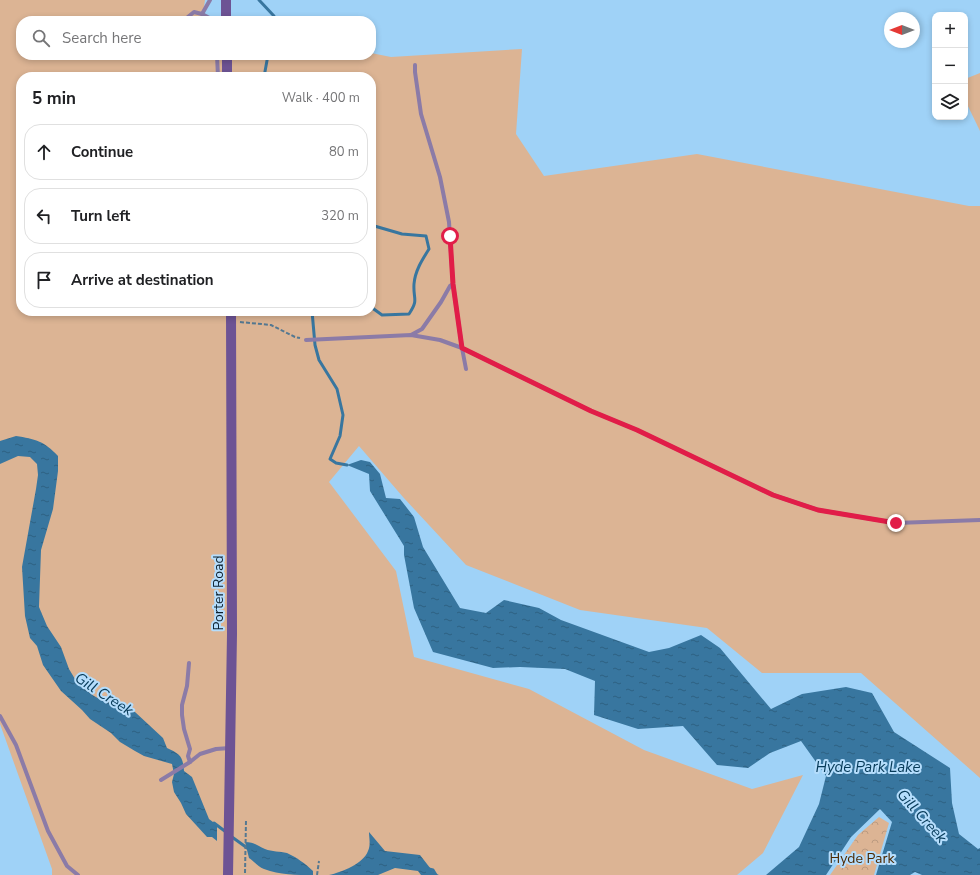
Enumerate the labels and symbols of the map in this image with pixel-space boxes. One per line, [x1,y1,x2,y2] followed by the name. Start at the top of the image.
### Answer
[884,12,920,48] north arrow
[441,227,459,245] route start
[887,514,905,532] route end
[209,555,228,631] street label: Porter Road
[71,668,138,721] water label: Gill Creek
[816,757,920,777] water label: Hyde Park Lake
[893,785,952,848] water label: Gill Creek
[830,849,895,868] park label: Hyde Park

